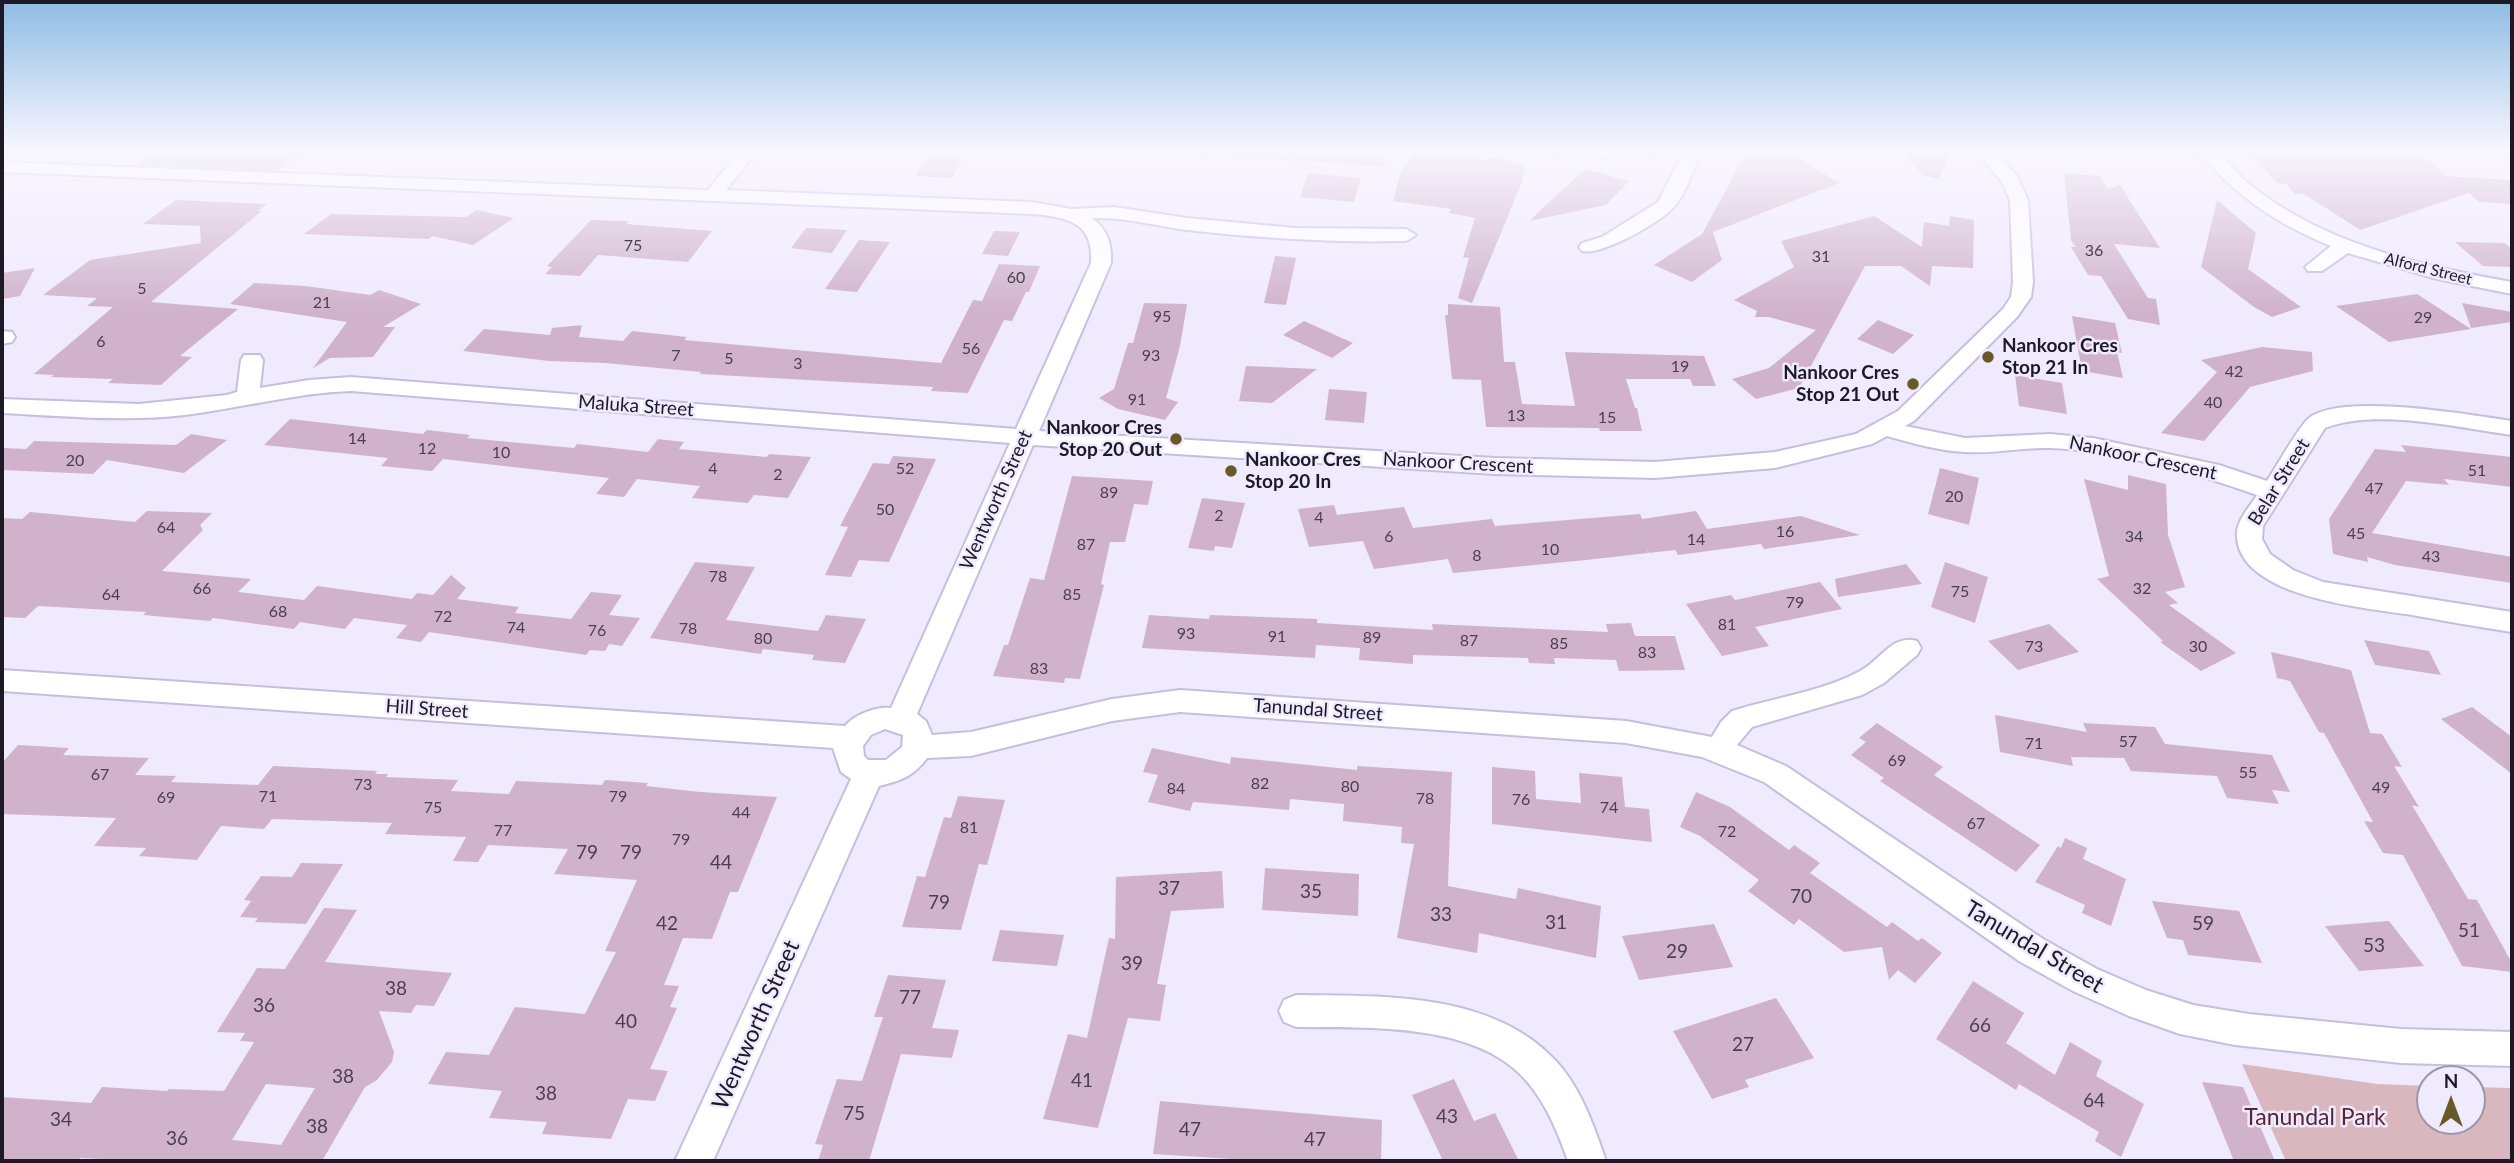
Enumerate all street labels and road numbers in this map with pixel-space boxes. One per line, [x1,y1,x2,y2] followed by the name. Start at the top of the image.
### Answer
[2382,249,2474,289] street label: Alford Street
[577,391,695,421] street label: Maluka Street
[955,427,1037,573] street label: Wentworth Street
[2067,431,2219,485] street label: Nankoor Crescent
[2243,434,2315,530] street label: Belar Street
[1382,448,1534,478] street label: Nankoor Crescent
[1252,694,1384,726] street label: Tanundal Street
[385,695,469,723] street label: Hill Street
[1960,895,2108,999] street label: Tanundal Street
[706,936,806,1114] street label: Wentworth Street

